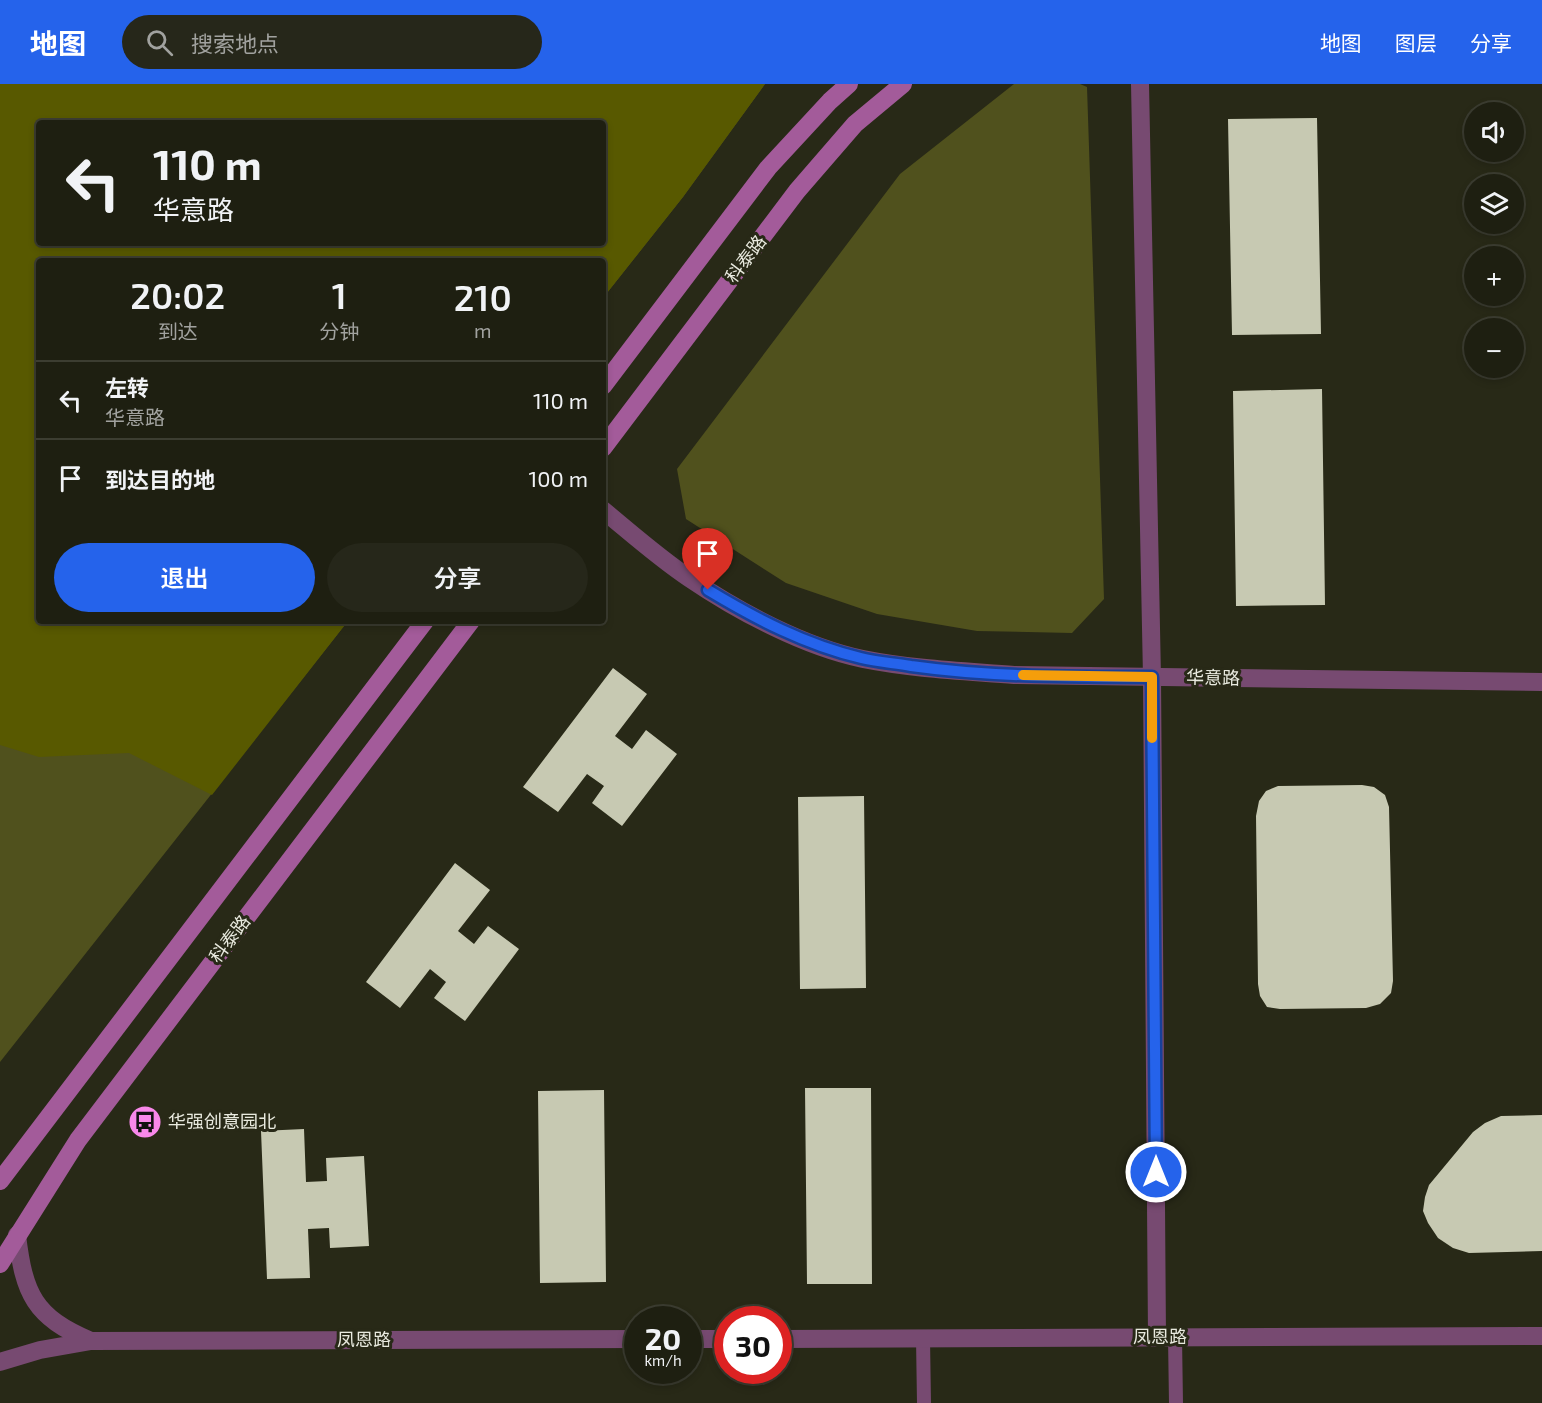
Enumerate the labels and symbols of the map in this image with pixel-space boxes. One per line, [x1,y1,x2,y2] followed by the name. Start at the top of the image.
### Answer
[720,230,770,287] street label: 科泰路
[682,528,733,590] pin
[1186,666,1240,688] street label: 华意路
[204,910,254,967] street label: 科泰路
[127,1104,163,1140] bus stop icon: 华强创意园北
[168,1110,276,1132] place label: 华强创意园北
[1124,1140,1188,1204] position arrow
[714,1306,792,1384] speed limit sign: 30
[1133,1325,1187,1347] street label: 凤恩路
[337,1328,391,1350] street label: 凤恩路

